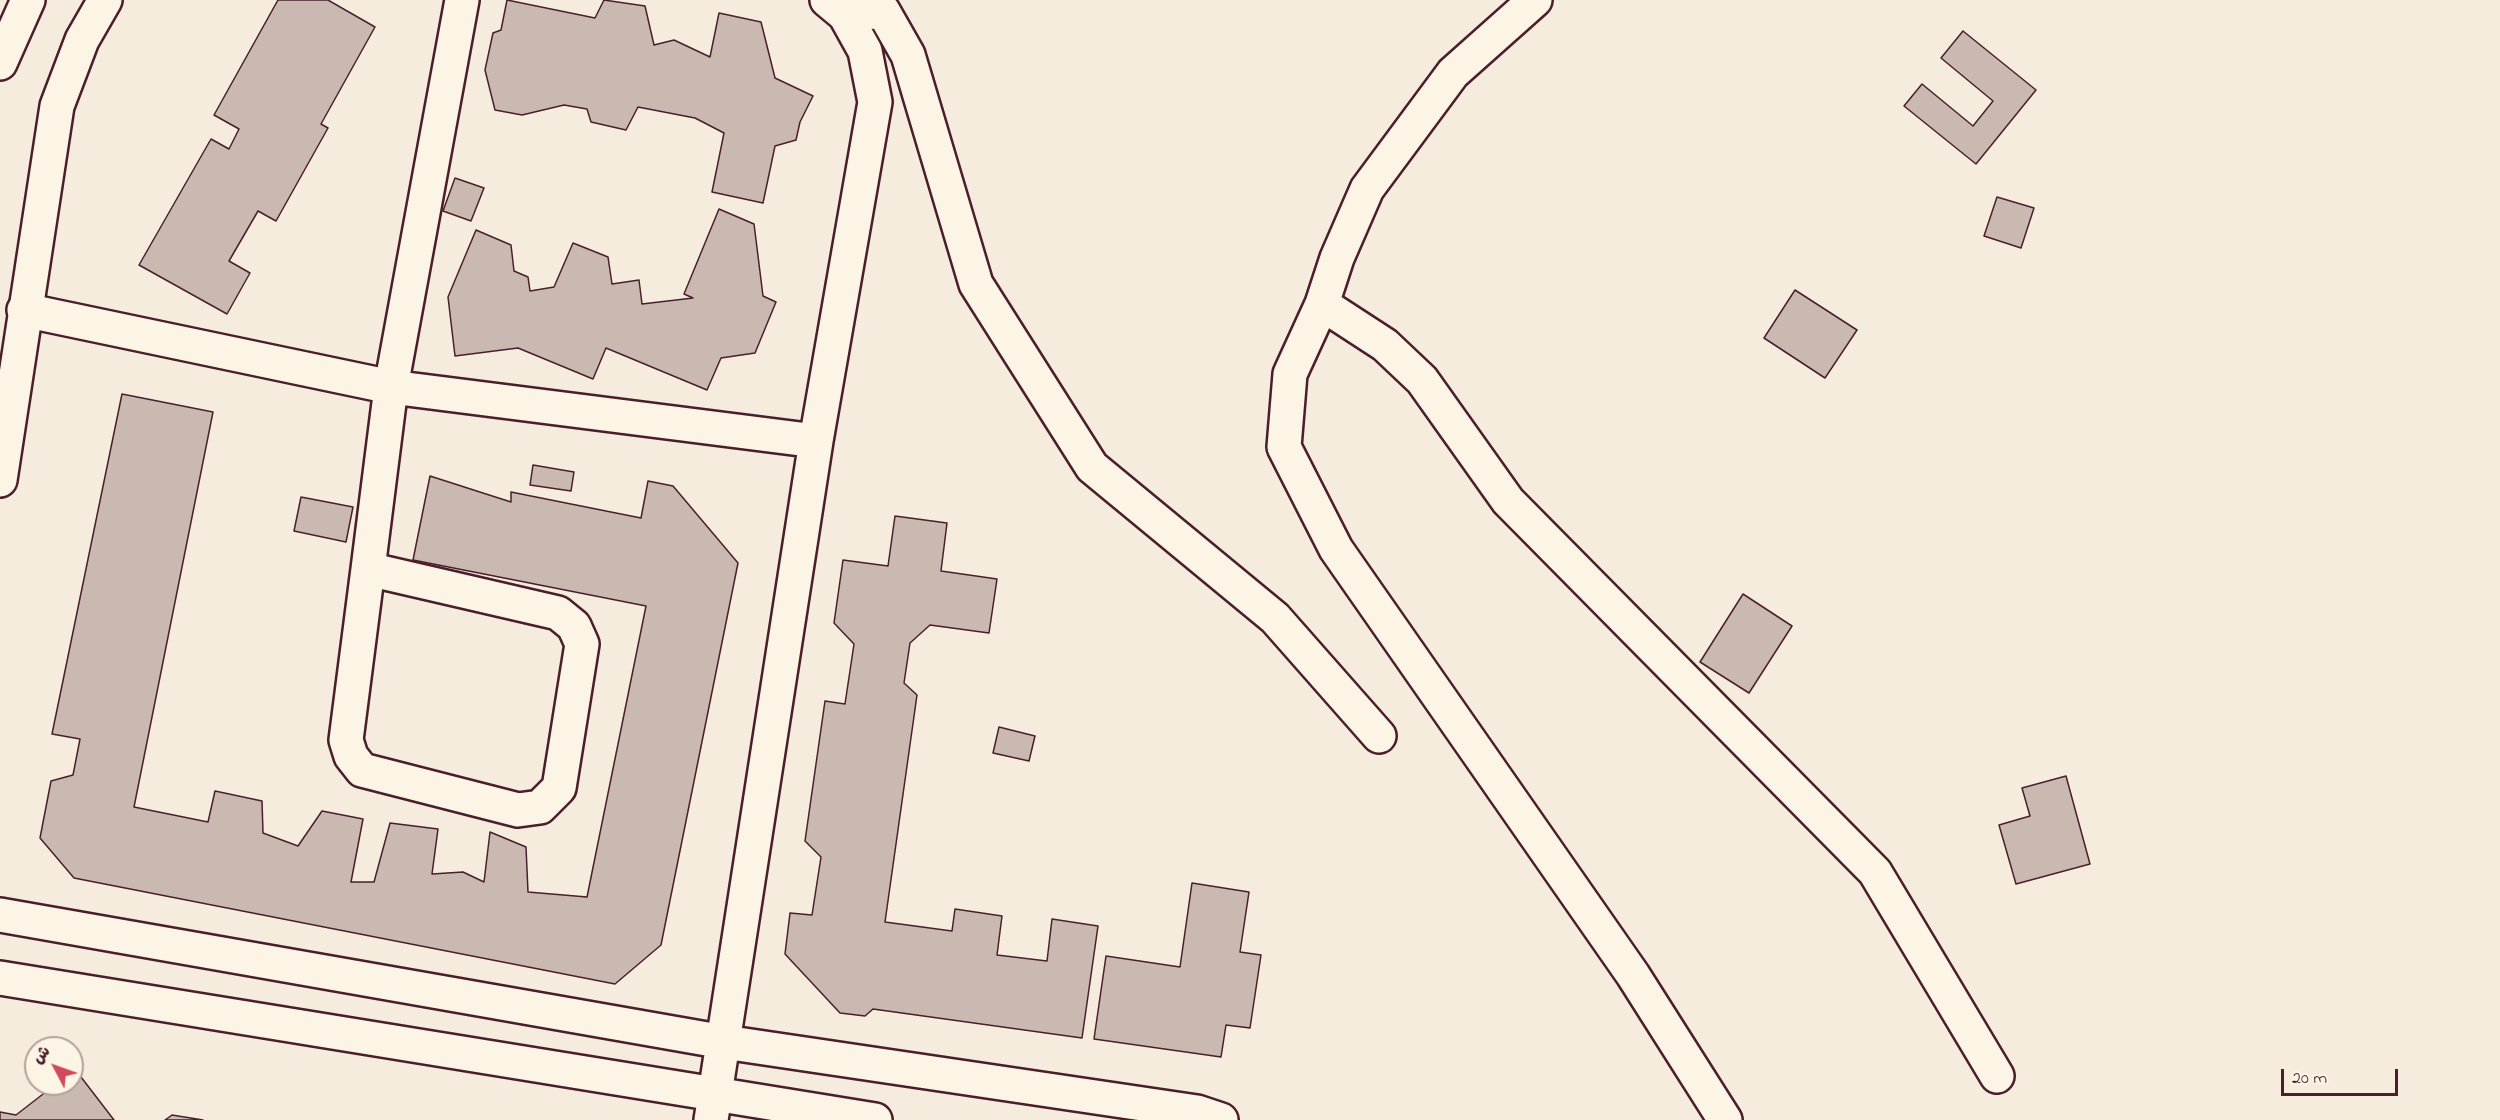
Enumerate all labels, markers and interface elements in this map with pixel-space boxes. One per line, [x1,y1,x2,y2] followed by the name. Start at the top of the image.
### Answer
[24,1036,84,1096] north arrow
[27,1041,57,1070] text: ش
[2284,1057,2401,1095] scale bar
[2292,1066,2327,1092] text: 20 m

